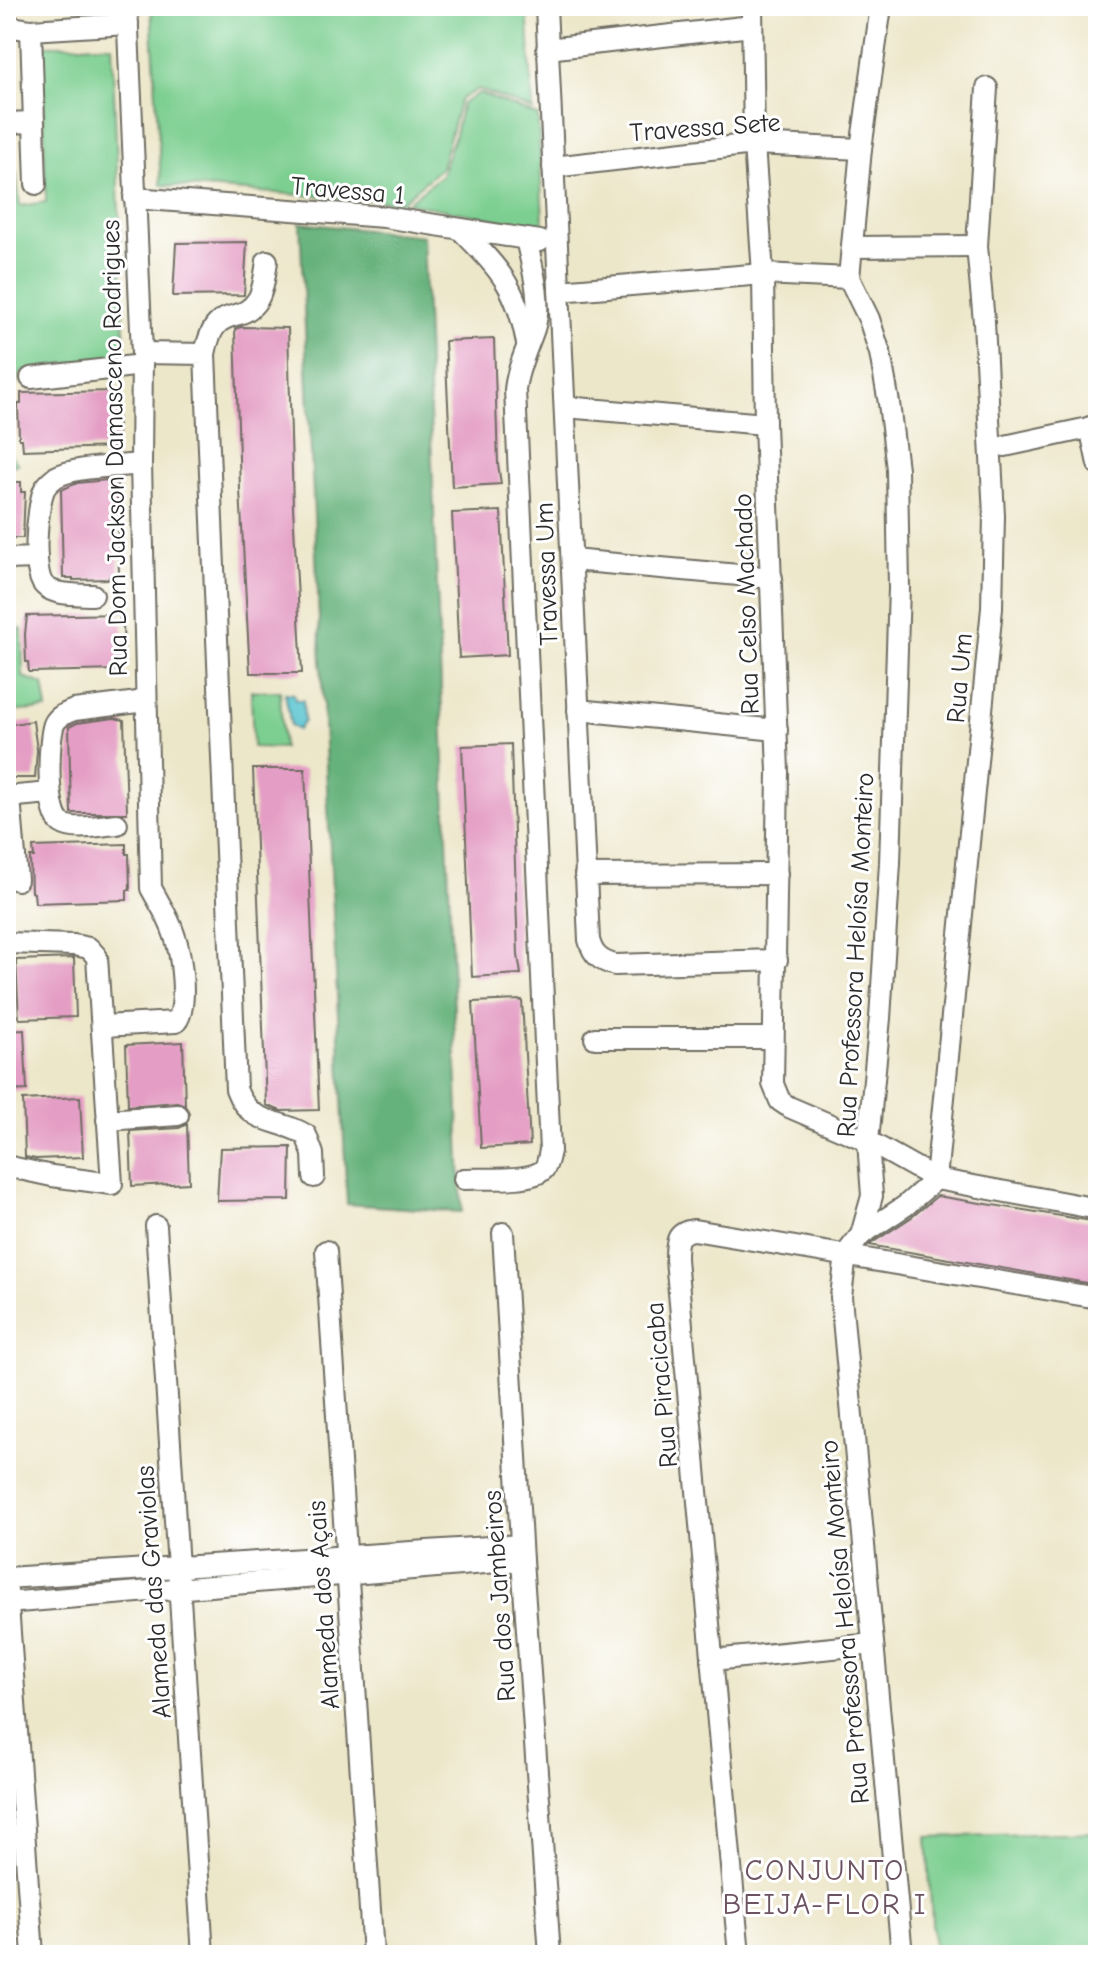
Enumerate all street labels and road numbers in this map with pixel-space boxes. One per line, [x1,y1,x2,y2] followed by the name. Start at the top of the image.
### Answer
[629,108,781,148] street label: Travessa Sete
[290,171,406,211] street label: Travessa 1
[96,219,134,677] street label: Rua Dom Jackson Damasceno Rodrigues
[728,493,766,715] street label: Rua Celso Machado
[530,502,564,646] street label: Travessa Um
[941,632,979,724] street label: Rua Um
[831,772,881,1138] street label: Rua Professora Heloísa Monteiro
[640,1301,684,1469] street label: Rua Piracicaba
[814,1439,876,1805] street label: Rua Professora Heloísa Monteiro
[130,1464,178,1719] street label: Alameda das Graviolas
[478,1489,522,1703] street label: Rua dos Jambeiros
[302,1500,346,1710] street label: Alameda dos Açais

